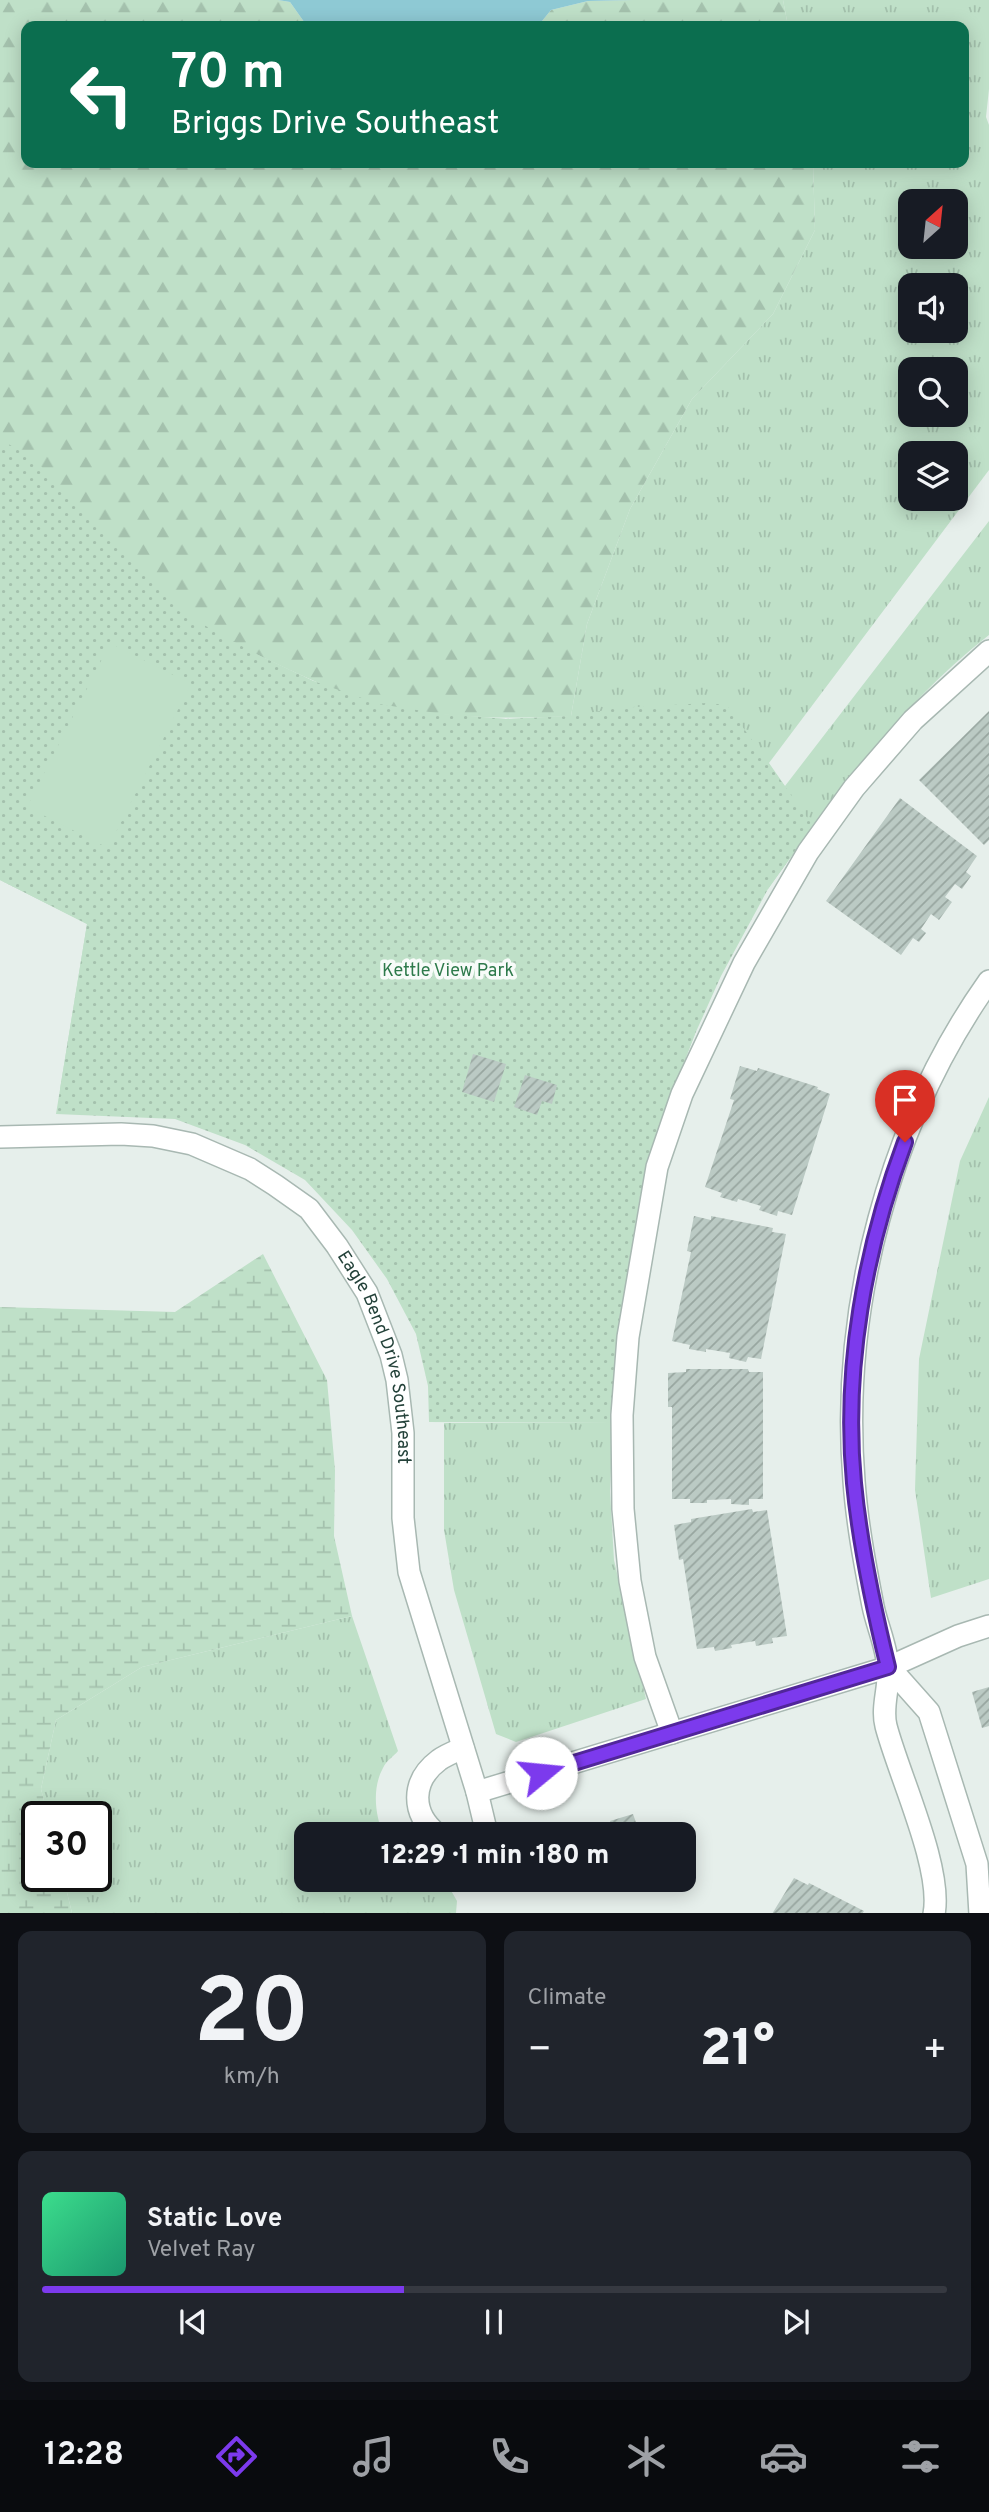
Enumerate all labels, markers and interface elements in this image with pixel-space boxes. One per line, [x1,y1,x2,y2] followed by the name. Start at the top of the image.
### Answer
[171,44,285,106] text: 70 m
[56,49,147,140] icon: left
[171,105,499,145] text: Briggs Drive Southeast
[898,189,968,259] north arrow
[898,189,968,511] map controls
[898,273,968,343] button: sound
[898,357,968,427] button: search
[898,441,968,511] button: layers
[382,960,514,983] park label: Kettle View Park
[875,1070,935,1142] pin
[886,1081,924,1119] icon: arrive
[332,1247,415,1464] street label: Eagle Bend Drive Southeast
[504,1736,578,1810] position arrow
[21,1801,112,1892] speed limit sign: 30
[381,1840,609,1873] text: 12:29 · 1 min · 180 m
[194,1960,309,2075] text: 20
[528,1984,606,2013] text: Climate
[700,2018,775,2084] text: 21°
[528,2027,552,2076] text: −
[922,2027,947,2076] text: +
[224,2063,280,2092] text: km/h
[147,2203,282,2236] text: Static Love
[147,2236,255,2265] text: Velvet Ray
[174,2303,212,2341] icon: previous
[475,2303,513,2341] icon: pause
[777,2303,815,2341] icon: next
[212,2432,261,2481] icon: directions
[349,2432,398,2481] icon: music
[485,2432,534,2481] icon: phone
[622,2432,671,2481] icon: climate
[759,2432,808,2481] icon: car
[896,2432,945,2481] icon: filters
[44,2436,124,2476] text: 12:28

